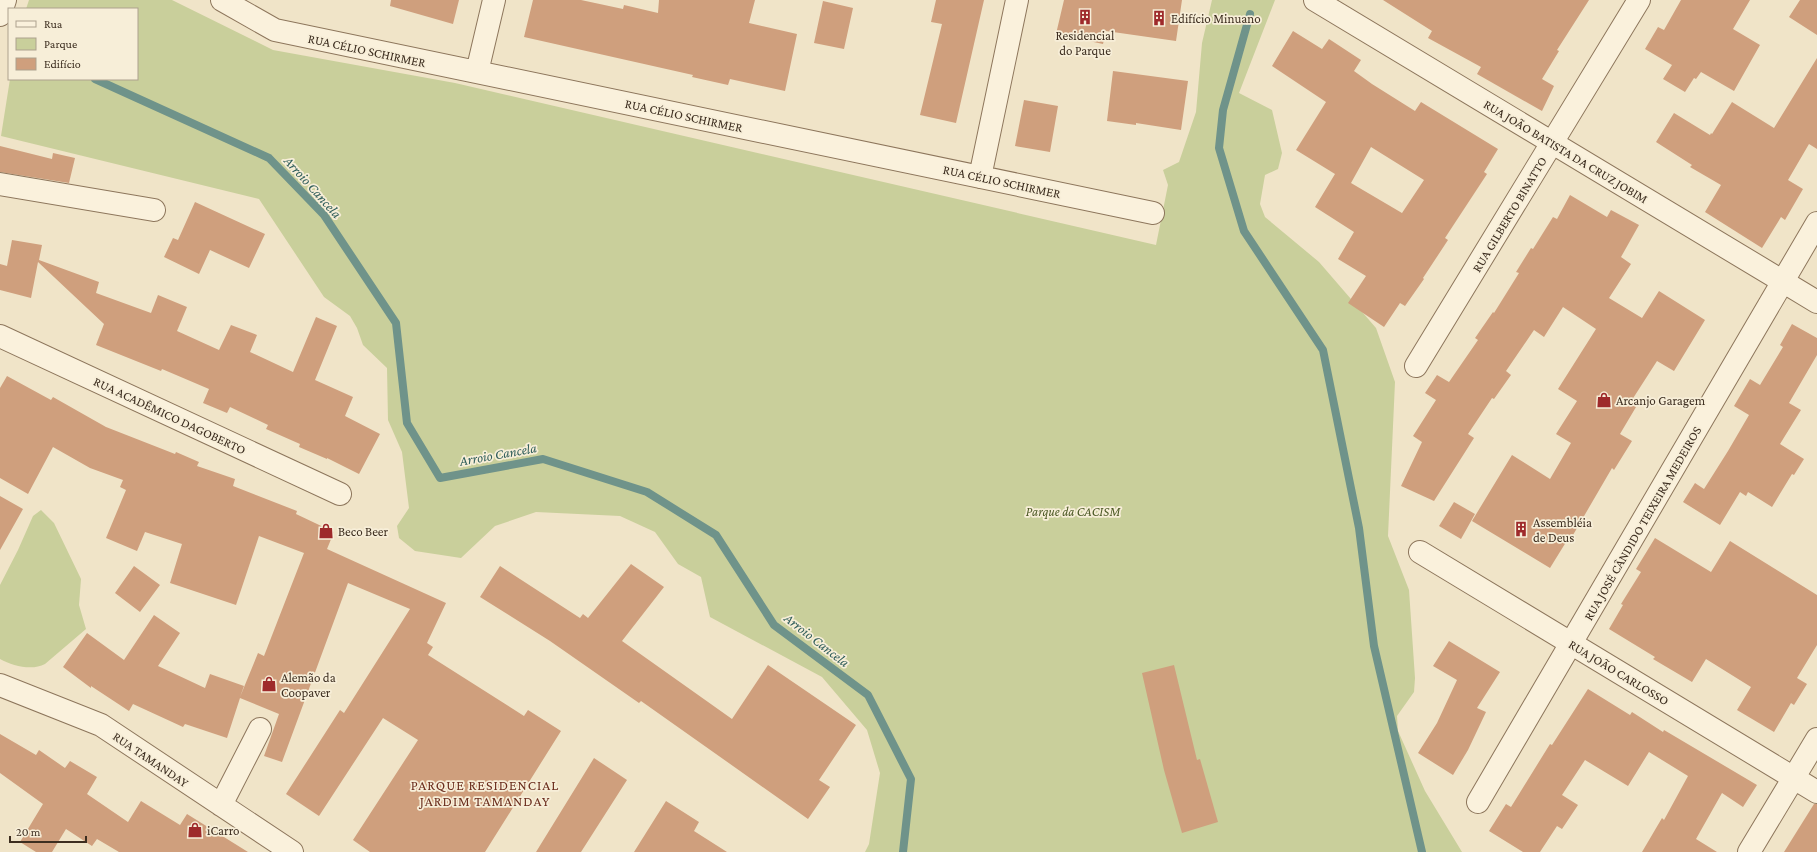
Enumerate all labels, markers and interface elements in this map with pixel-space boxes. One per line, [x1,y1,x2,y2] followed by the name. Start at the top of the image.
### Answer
[8,8,138,80] legend
[1076,8,1094,26] building icon: Residencial do Parque
[1150,9,1168,27] building icon: Edifício Minuano
[1171,11,1261,26] place label: Edifício Minuano
[44,17,63,31] text: Rua
[1055,28,1115,58] place label: Residencial do Parque
[307,31,428,70] street label: RUA CÉLIO SCHIRMER
[44,37,77,51] text: Parque
[44,57,81,71] text: Edifício
[624,96,745,135] street label: RUA CÉLIO SCHIRMER
[1481,96,1651,207] street label: RUA JOÃO BATISTA DA CRUZ JOBIM
[280,152,345,222] water label: Arroio Cancela
[1469,154,1550,275] street label: RUA GILBERTO BINATTO
[942,162,1063,201] street label: RUA CÉLIO SCHIRMER
[91,374,248,457] street label: RUA ACADÊMICO DAGOBERTO
[1595,391,1613,409] shop icon: Arcanjo Garagem
[1616,393,1706,409] place label: Arcanjo Garagem
[1581,424,1704,623] street label: RUA JOSÉ CÂNDIDO TEIXEIRA MEDEIROS
[457,439,538,469] water label: Arroio Cancela
[1026,504,1121,519] park label: Parque da CACISM
[1533,515,1592,545] place label: Assembléia de Deus
[1512,520,1530,538] building icon: Assembléia de Deus
[317,522,335,540] shop icon: Beco Beer
[338,524,389,539] place label: Beco Beer
[781,609,853,671] water label: Arroio Cancela
[1566,637,1672,708] street label: RUA JOÃO CARLOSSO
[281,670,336,700] place label: Alemão da Coopaver
[260,675,278,693] shop icon: Alemão da Coopaver
[110,729,192,790] street label: RUA TAMANDAY
[411,777,559,809] district label: PARQUE RESIDENCIAL JARDIM TAMANDAY
[10,818,86,844] scale bar
[186,821,204,839] shop icon: iCarro
[207,823,239,838] place label: iCarro
[16,825,41,839] text: 20 m

